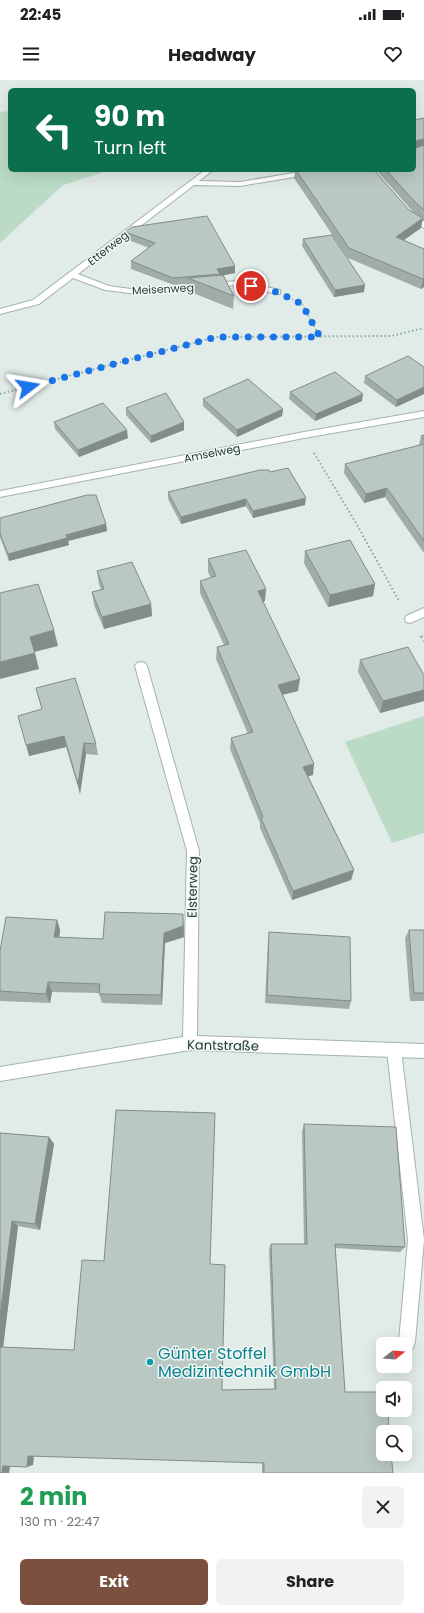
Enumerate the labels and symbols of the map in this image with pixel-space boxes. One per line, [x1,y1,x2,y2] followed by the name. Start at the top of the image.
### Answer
[84,227,132,269] street label: Etterweg
[234,269,268,303] pin
[132,279,194,299] street label: Meisenweg
[7,366,49,408] position arrow
[182,440,242,466] street label: Amselweg
[182,856,203,918] street label: Elsterweg
[187,1035,259,1056] street label: Kantstraße
[376,1337,412,1373] north arrow
[158,1342,331,1383] place label: Günter Stoffel Medizintechnik GmbH
[145,1357,155,1367] marker: Günter Stoffel Medizintechnik GmbH

